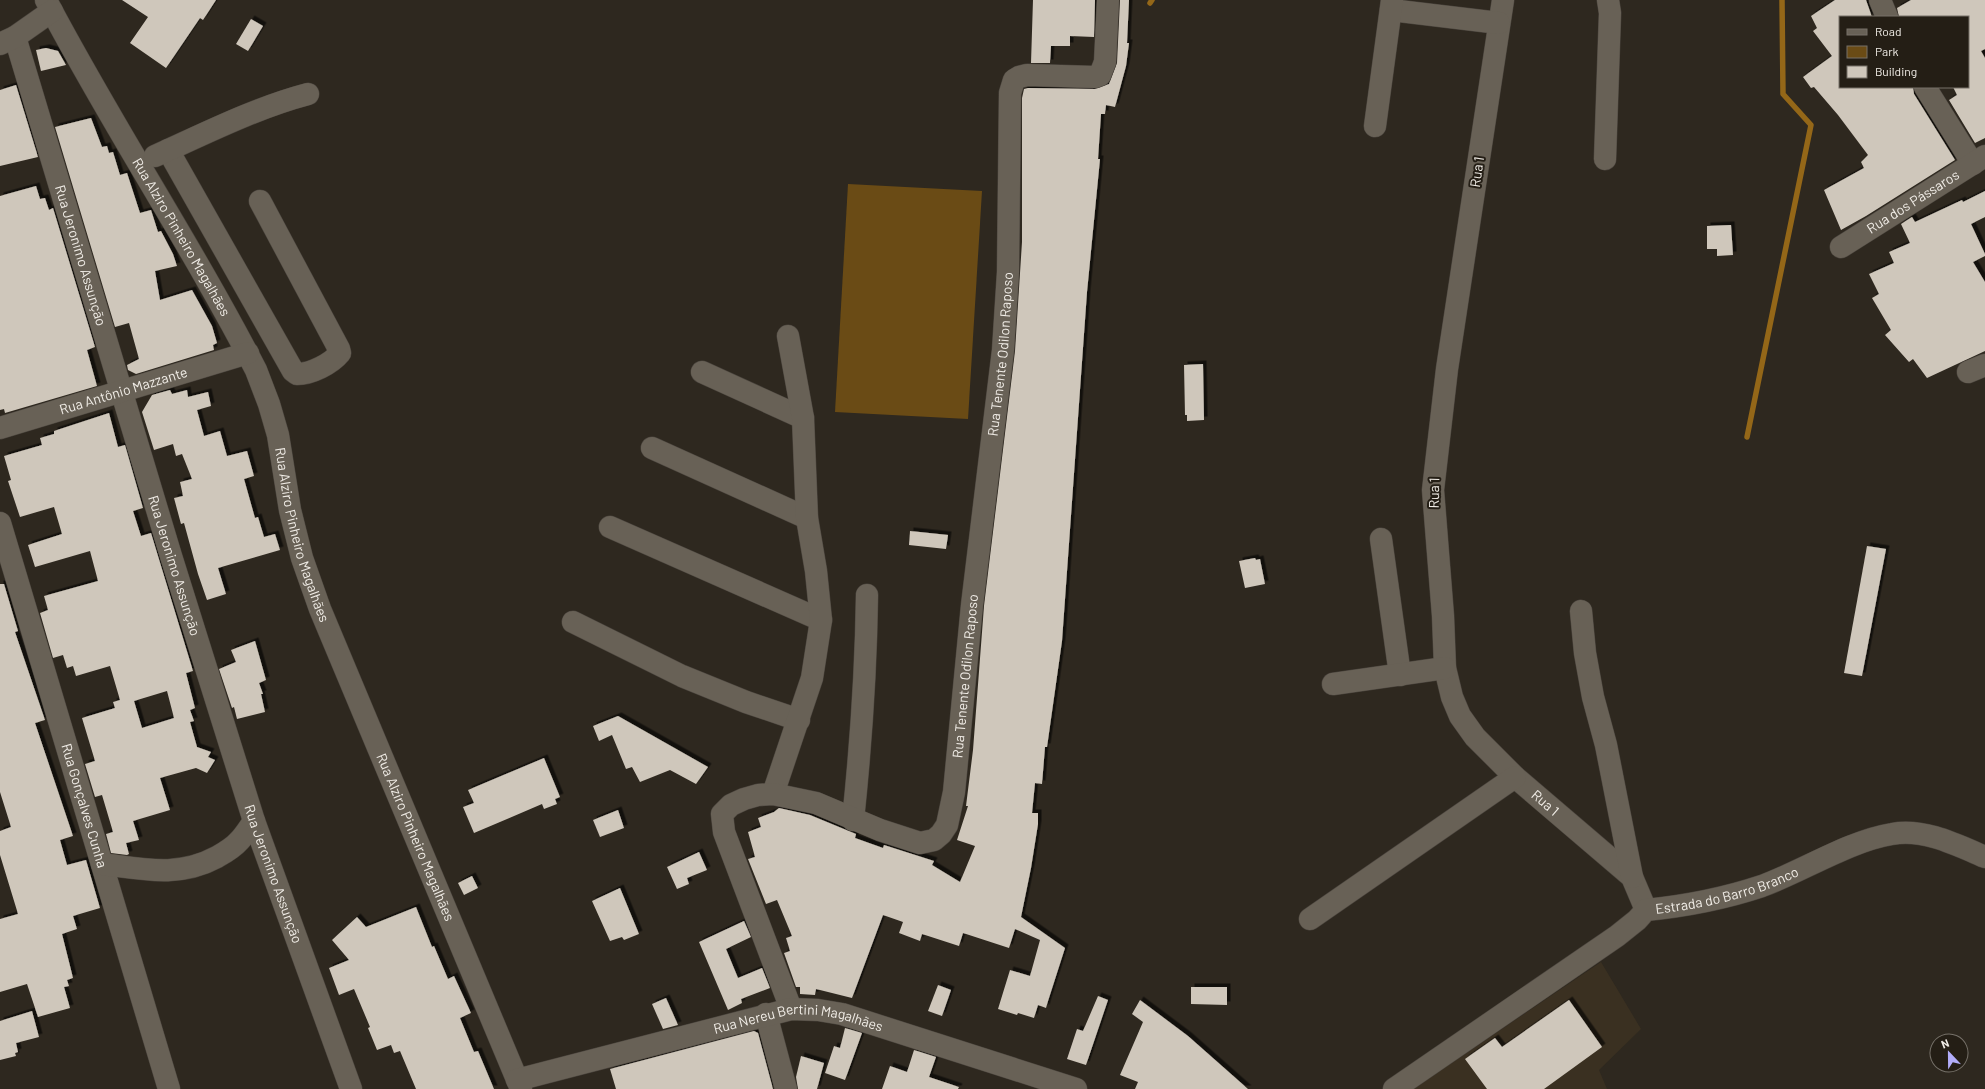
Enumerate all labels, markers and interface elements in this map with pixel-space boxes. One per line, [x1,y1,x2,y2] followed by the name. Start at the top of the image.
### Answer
[1839,16,1969,88] legend
[1875,24,1902,38] text: Road
[1875,44,1899,58] text: Park
[1875,64,1917,78] text: Building
[129,155,235,319] street label: Rua Alziro Pinheiro Magalhães
[1466,155,1487,188] street label: Rua 1
[1863,165,1962,237] street label: Rua dos Pássaros
[52,183,110,328] street label: Rua Jeronimo Assunção
[984,272,1016,437] street label: Rua Tenente Odilon Raposo
[57,363,189,418] street label: Rua Antônio Mazzante
[272,446,334,625] street label: Rua Alziro Pinheiro Magalhães
[1425,477,1442,509] street label: Rua 1
[145,493,204,638] street label: Rua Jeronimo Assunção
[948,593,981,759] street label: Rua Tenente Odilon Raposo
[58,741,111,870] street label: Rua Gonçalves Cunha
[373,751,459,924] street label: Rua Alziro Pinheiro Magalhães
[1528,786,1563,819] street label: Rua 1
[241,802,306,945] street label: Rua Jeronimo Assunção
[1654,862,1801,917] street label: Estrada do Barro Branco
[711,1000,885,1037] text: Rua Nereu Bertini Magalhães
[711,1021,885,1037] street label: Rua Nereu Bertini Magalhães
[1929,1033,1969,1073] north arrow
[1939,1036,1951,1051] text: N

